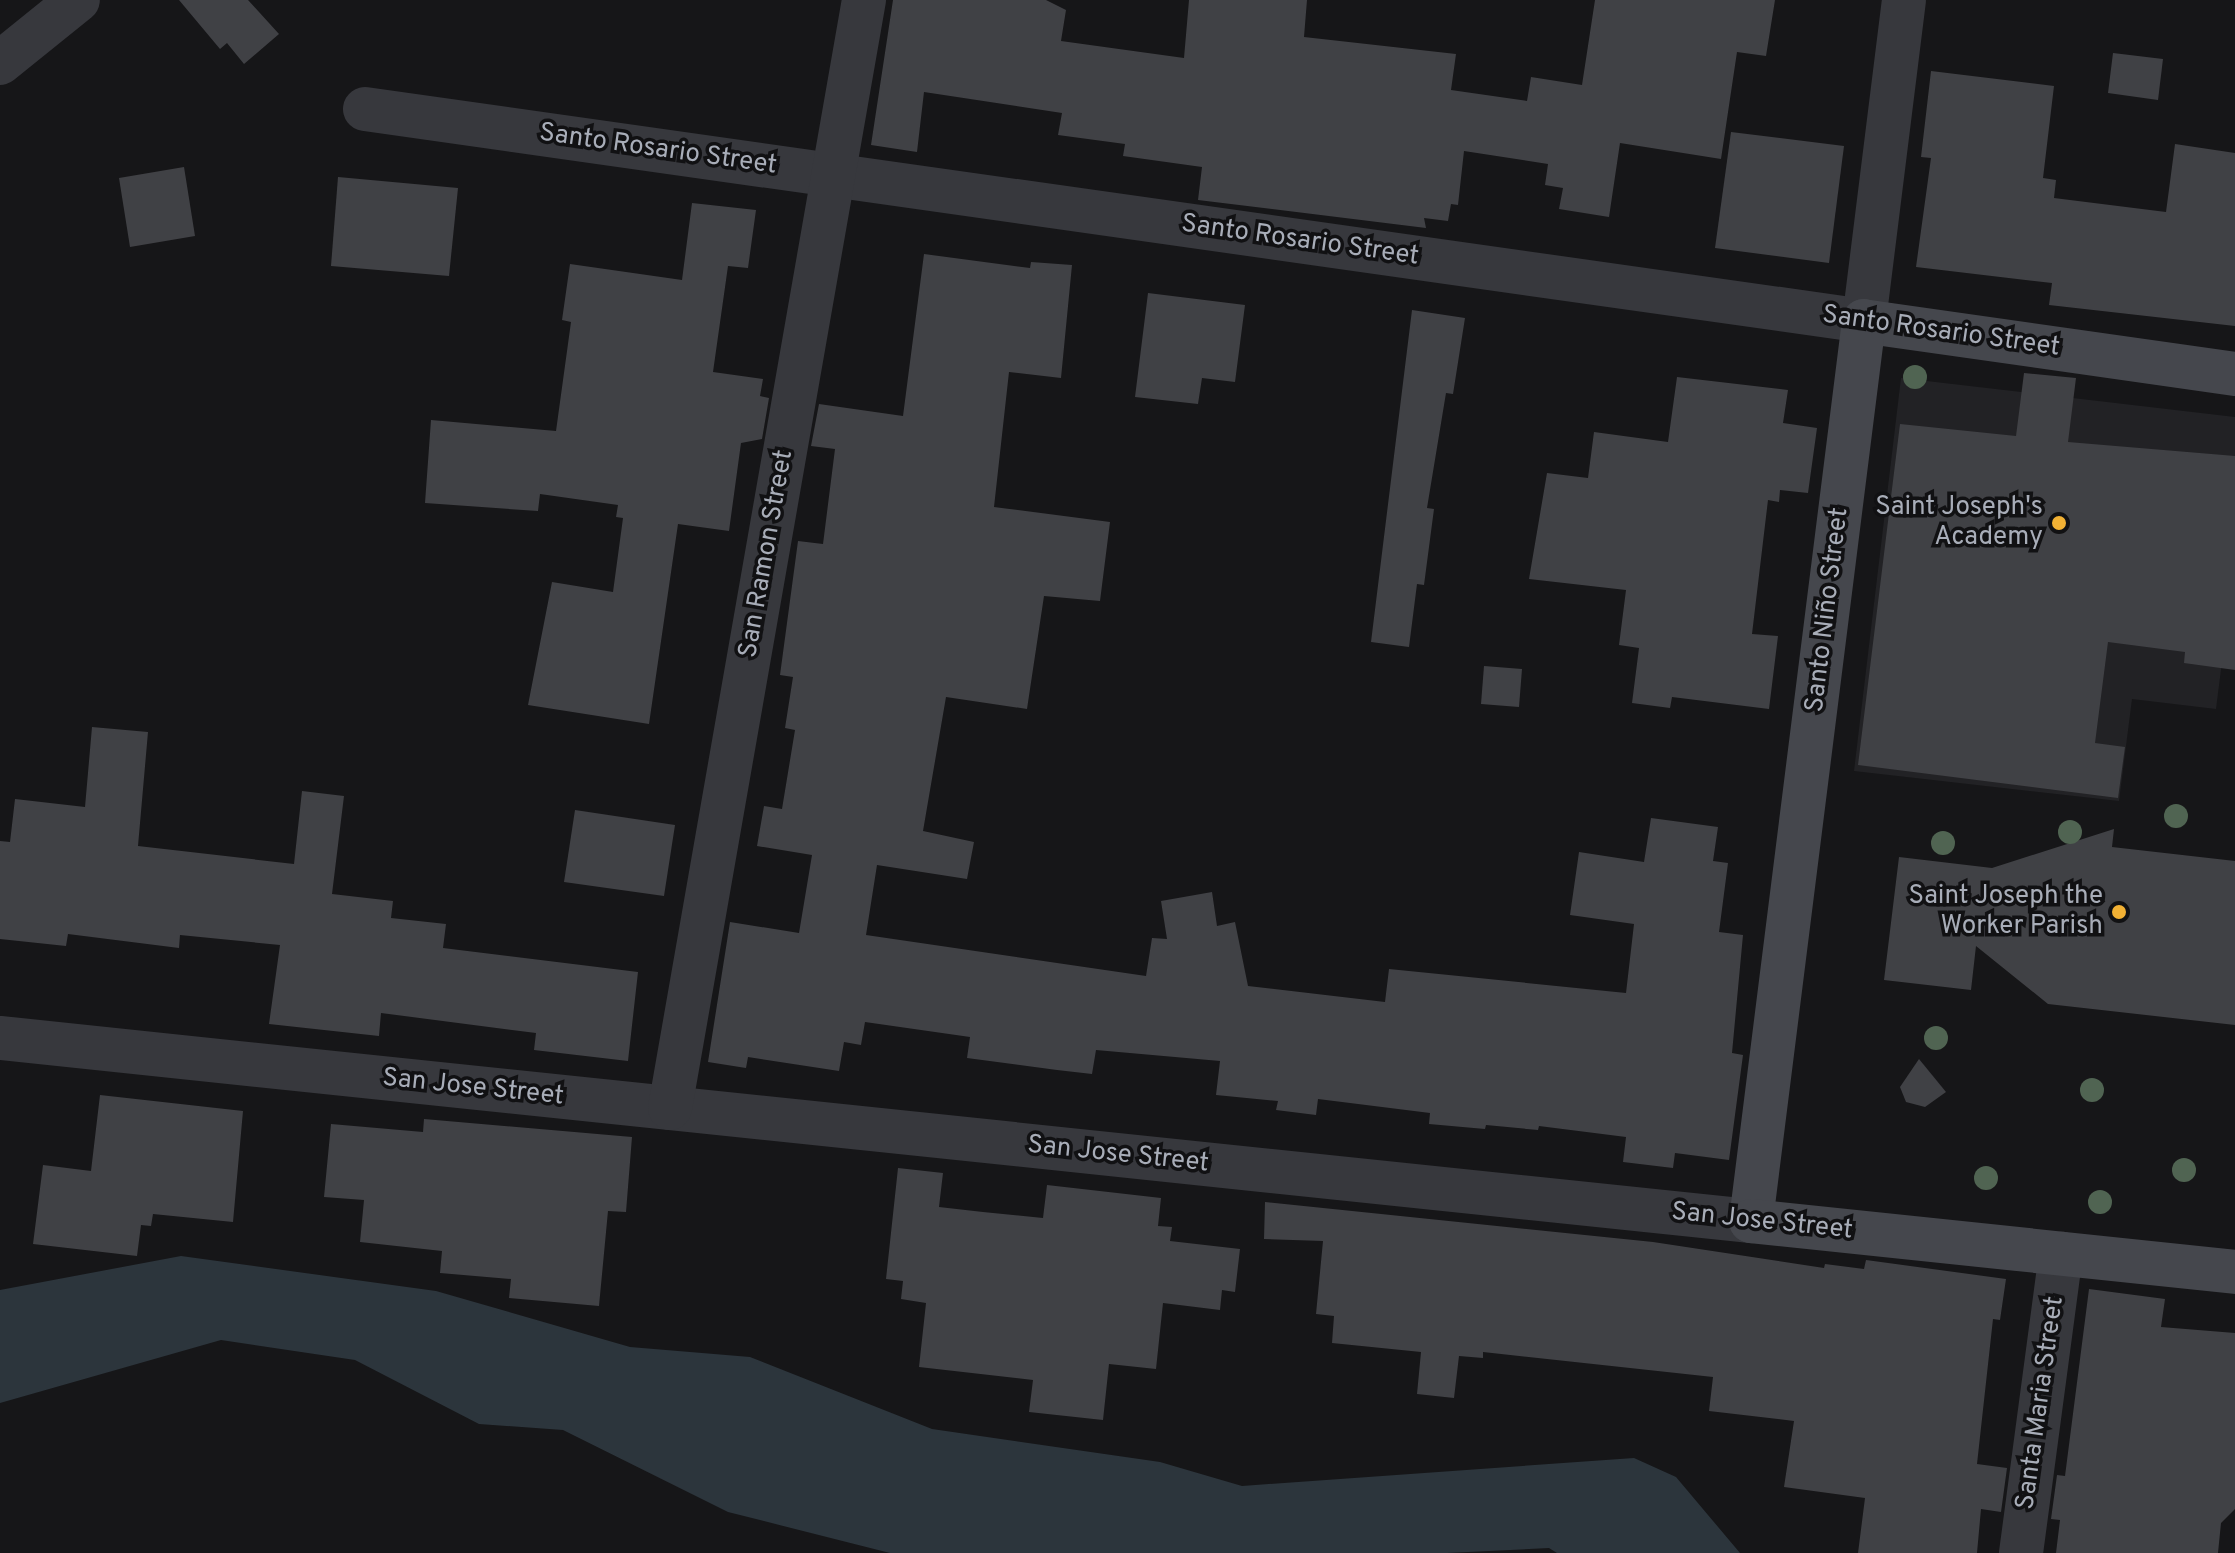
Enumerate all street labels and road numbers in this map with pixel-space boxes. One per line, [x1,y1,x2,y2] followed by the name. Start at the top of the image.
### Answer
[537,118,779,182] street label: Santo Rosario Street
[1179,209,1421,273] street label: Santo Rosario Street
[1820,300,2062,364] street label: Santo Rosario Street
[733,448,801,660] street label: San Ramon Street
[1800,506,1856,714] street label: Santo Niño Street
[381,1063,565,1113] street label: San Jose Street
[1026,1130,1210,1180] street label: San Jose Street
[1670,1197,1854,1247] street label: San Jose Street
[2011,1294,2071,1512] street label: Santa Maria Street

